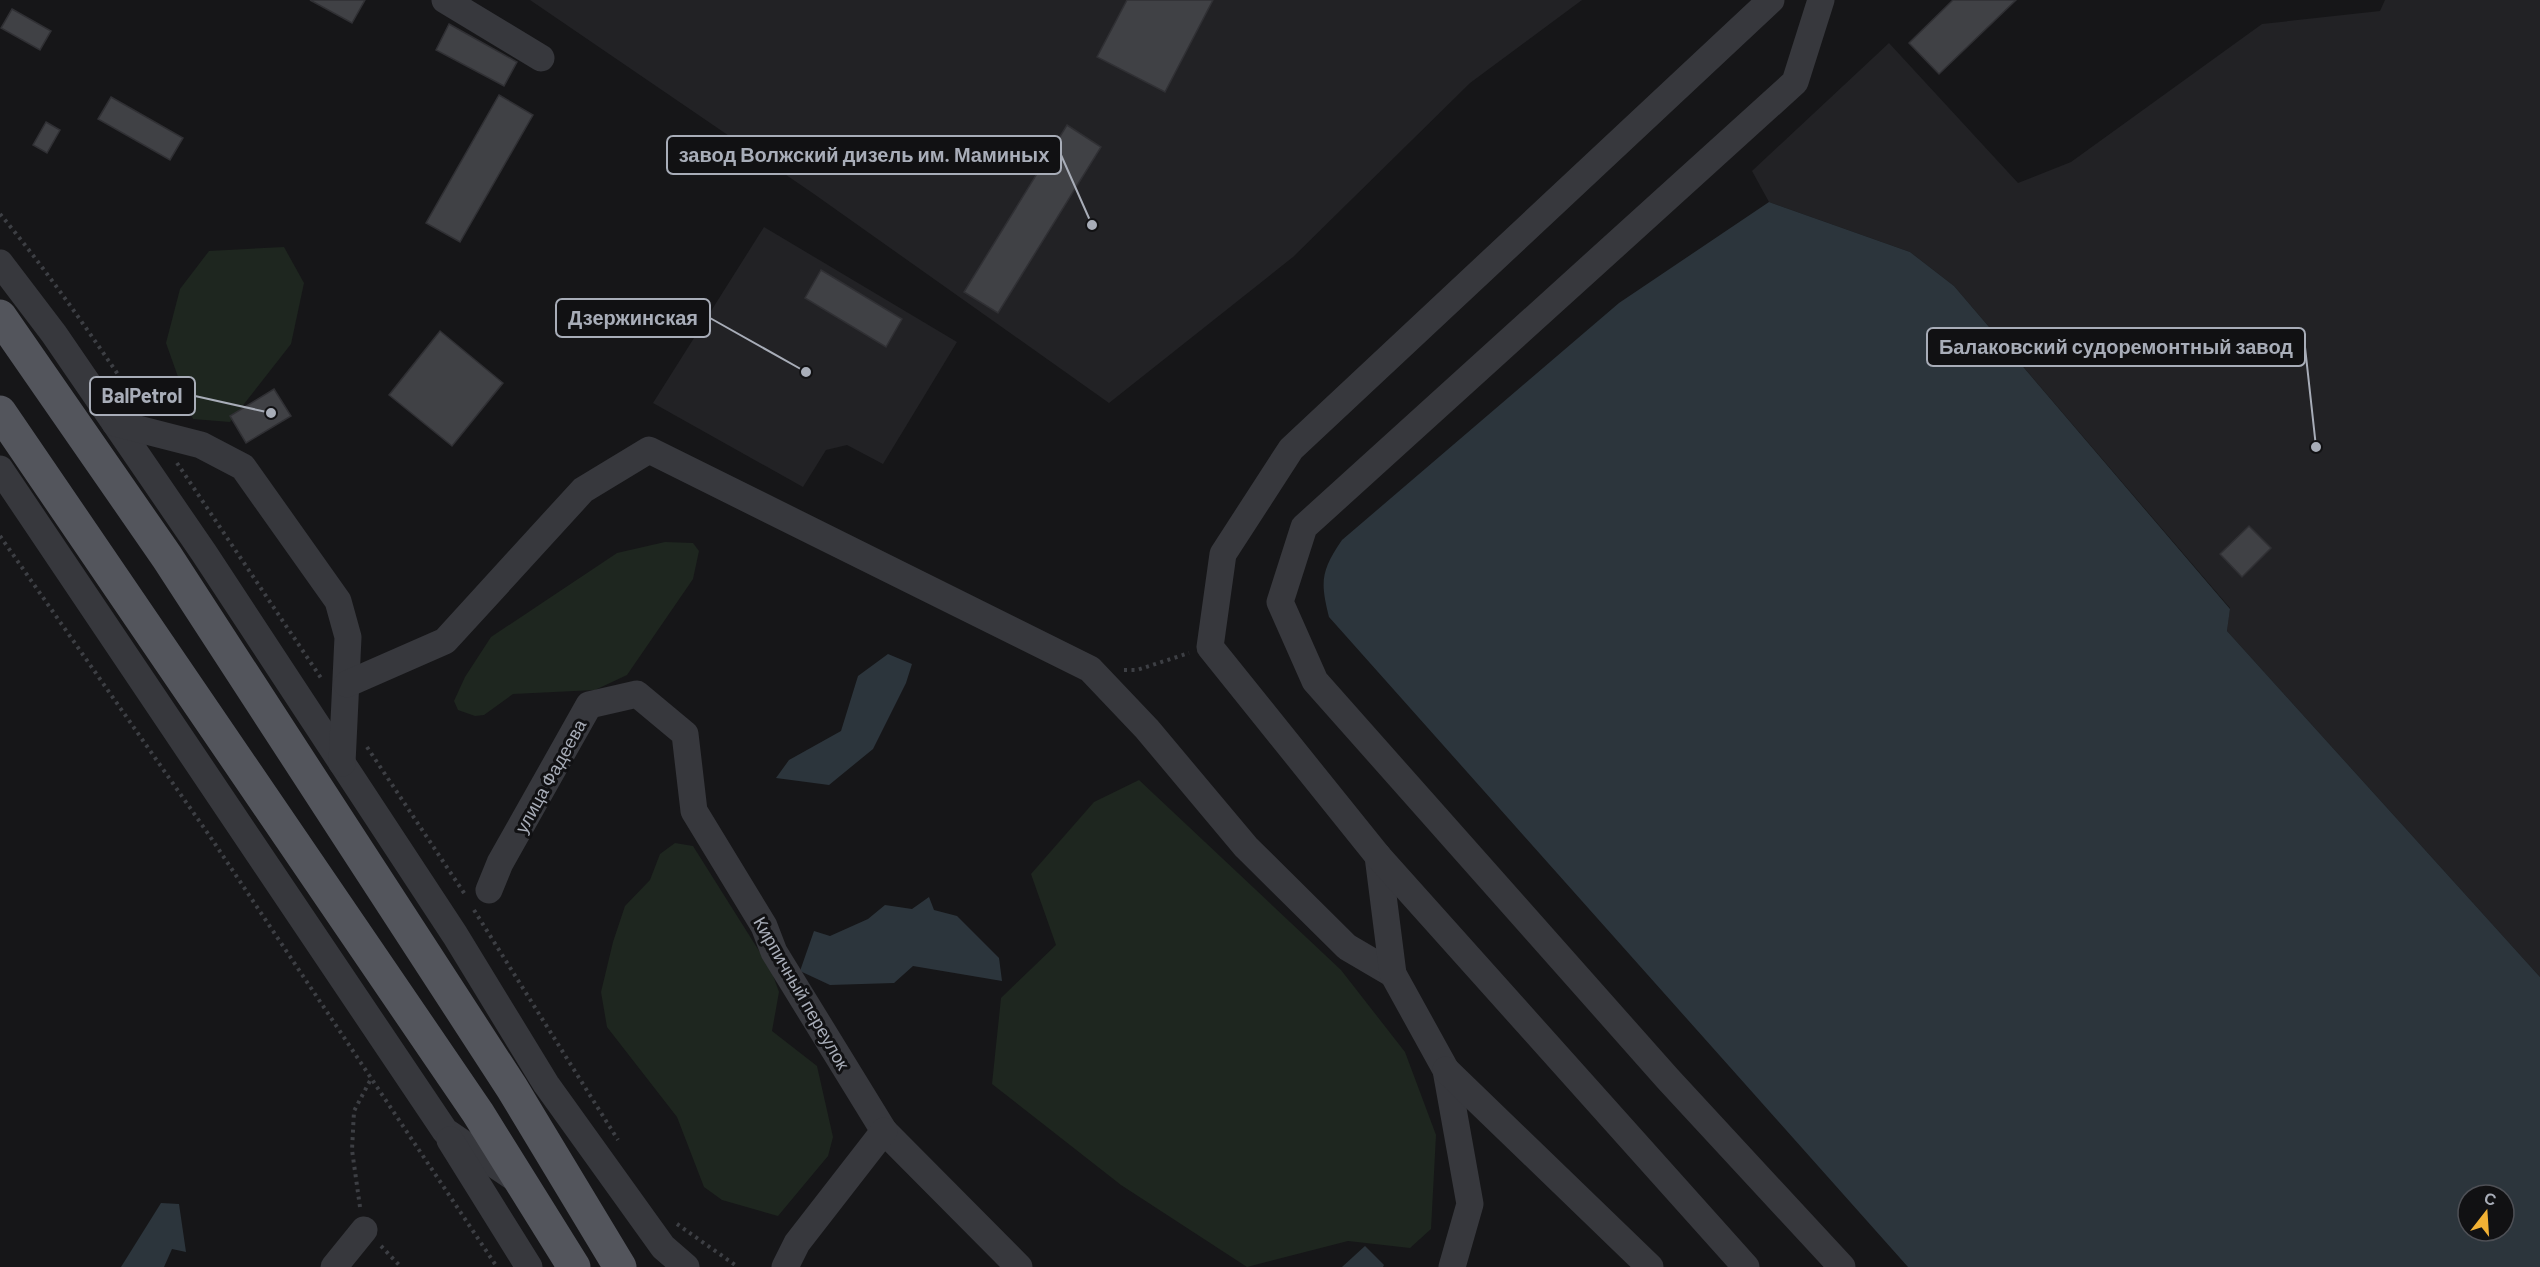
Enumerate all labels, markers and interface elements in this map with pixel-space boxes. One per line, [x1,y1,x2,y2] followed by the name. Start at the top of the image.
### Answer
[667,136,1061,174] callout: завод Волжский дизель им. Маминых
[679,142,1049,166] text: завод Волжский дизель им. Маминых
[556,299,710,337] callout: Дзержинская
[568,305,698,329] text: Дзержинская
[1927,328,2305,366] callout: Балаковский судоремонтный завод
[1939,334,2293,358] text: Балаковский судоремонтный завод
[90,377,195,415] callout: BalPetrol
[102,383,182,407] text: BalPetrol
[510,714,591,837] street label: улица Фадеева
[749,913,855,1074] street label: Кирпичный переулок
[2456,1183,2516,1243] north arrow
[2482,1187,2499,1209] text: С

